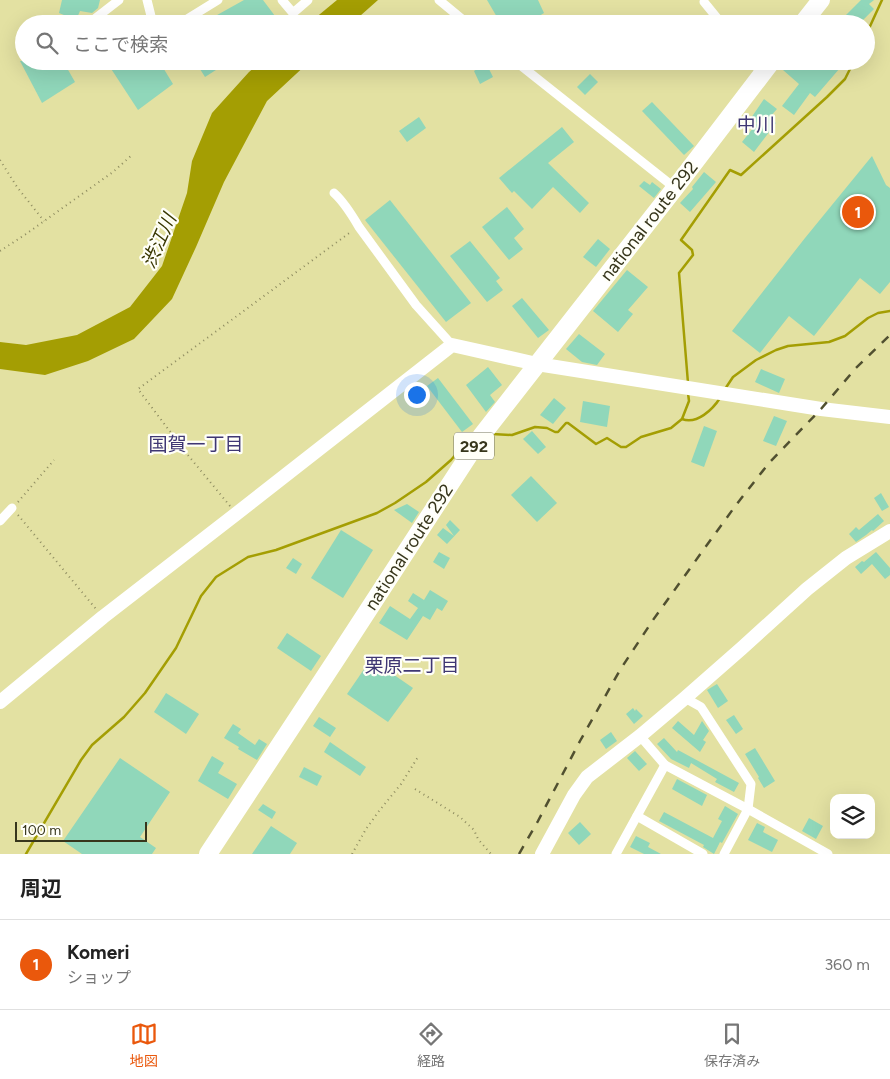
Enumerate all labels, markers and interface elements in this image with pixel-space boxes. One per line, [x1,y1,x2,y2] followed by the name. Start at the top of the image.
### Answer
[15,15,875,70] search box
[33,29,61,57] icon: search
[73,33,168,56] text: ここで検索
[737,113,775,136] district label: 中川
[595,157,703,285] street label: national route 292
[842,193,874,231] pin: 1
[137,208,182,272] water label: 渋江川
[404,382,430,408] your location
[454,432,494,460] road number: 292
[148,433,244,456] district label: 国賀一丁目
[360,480,458,614] street label: national route 292
[364,654,460,677] district label: 栗原二丁目
[830,794,875,839] map controls
[830,794,875,839] button: layers
[15,819,148,842] scale bar
[22,822,61,839] text: 100 m
[20,876,62,901] text: 周辺
[67,941,129,964] text: Komeri
[33,955,39,974] text: 1
[824,955,870,974] text: 360 m
[67,968,131,987] text: ショップ
[130,1020,158,1070] tab: 地図
[417,1020,445,1070] tab: 経路
[704,1020,760,1070] tab: 保存済み

